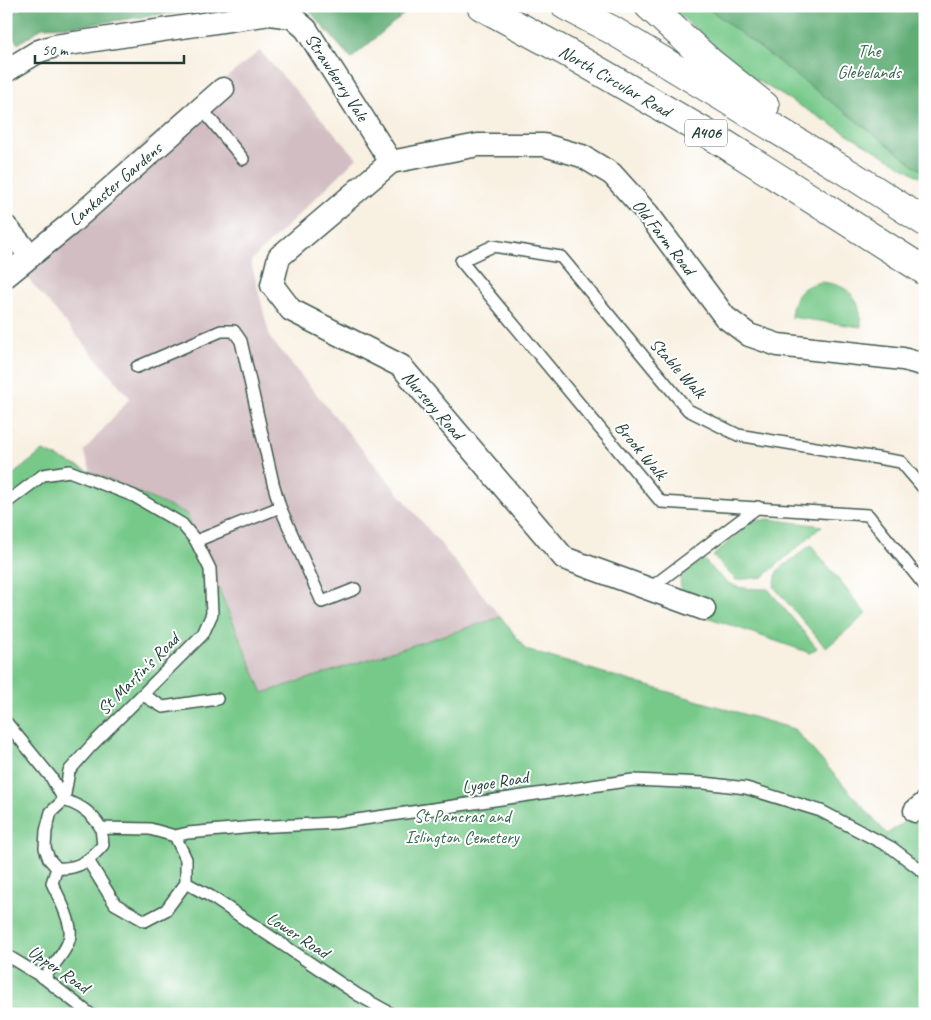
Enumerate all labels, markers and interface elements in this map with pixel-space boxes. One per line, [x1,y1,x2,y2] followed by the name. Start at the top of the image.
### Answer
[300,29,374,126] street label: Strawberry Vale
[35,32,184,64] scale bar
[555,40,677,123] street label: North Circular Road
[837,40,902,83] park label: The Glebelands
[42,41,69,60] text: 50 m
[685,120,727,146] road number: A406
[64,136,168,231] street label: Lankaster Gardens
[628,195,702,282] street label: Old Farm Road
[645,333,712,404] street label: Stable Walk
[397,366,471,446] street label: Nursery Road
[610,416,673,485] street label: Brook Walk
[92,626,186,720] street label: St Martin's Road
[460,765,533,798] street label: Lygoe Road
[405,805,521,848] park label: St Pancras and Islington Cemetery
[263,907,336,965] street label: Lower Road
[24,940,96,1000] street label: Upper Road

